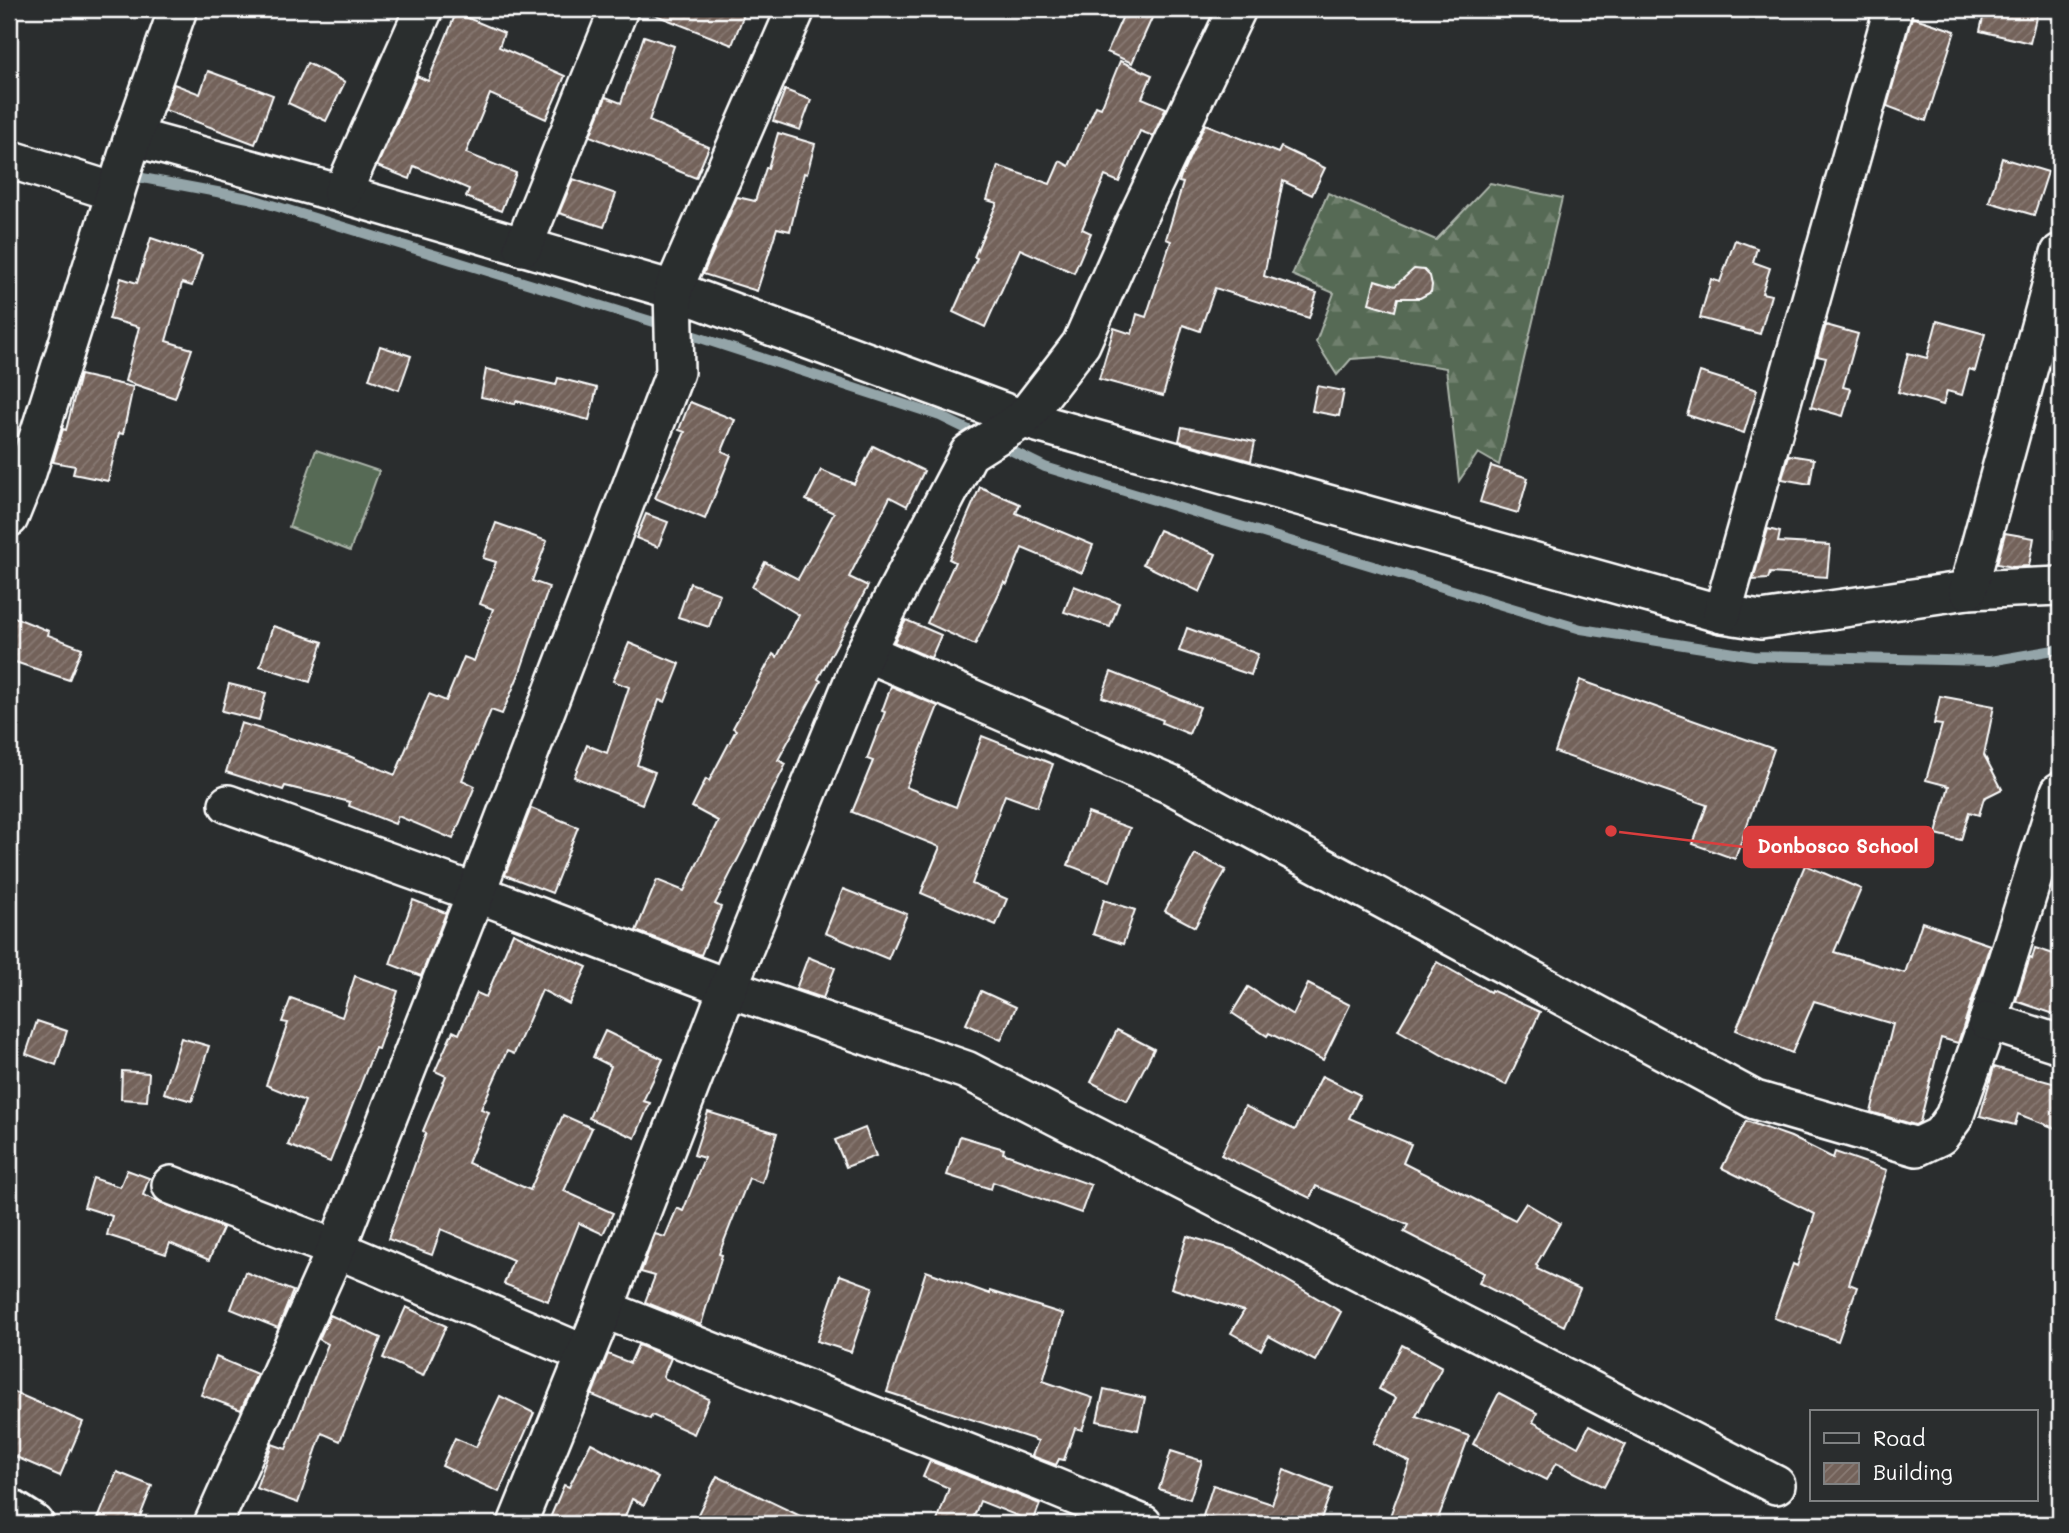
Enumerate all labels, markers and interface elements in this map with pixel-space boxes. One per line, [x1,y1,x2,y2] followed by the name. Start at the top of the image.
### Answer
[1744,827,1933,867] callout: Donbosco School
[1757,833,1919,858] text: Donbosco School
[1810,1410,2038,1502] legend
[1873,1424,1925,1451] text: Road
[1873,1458,1953,1485] text: Building

